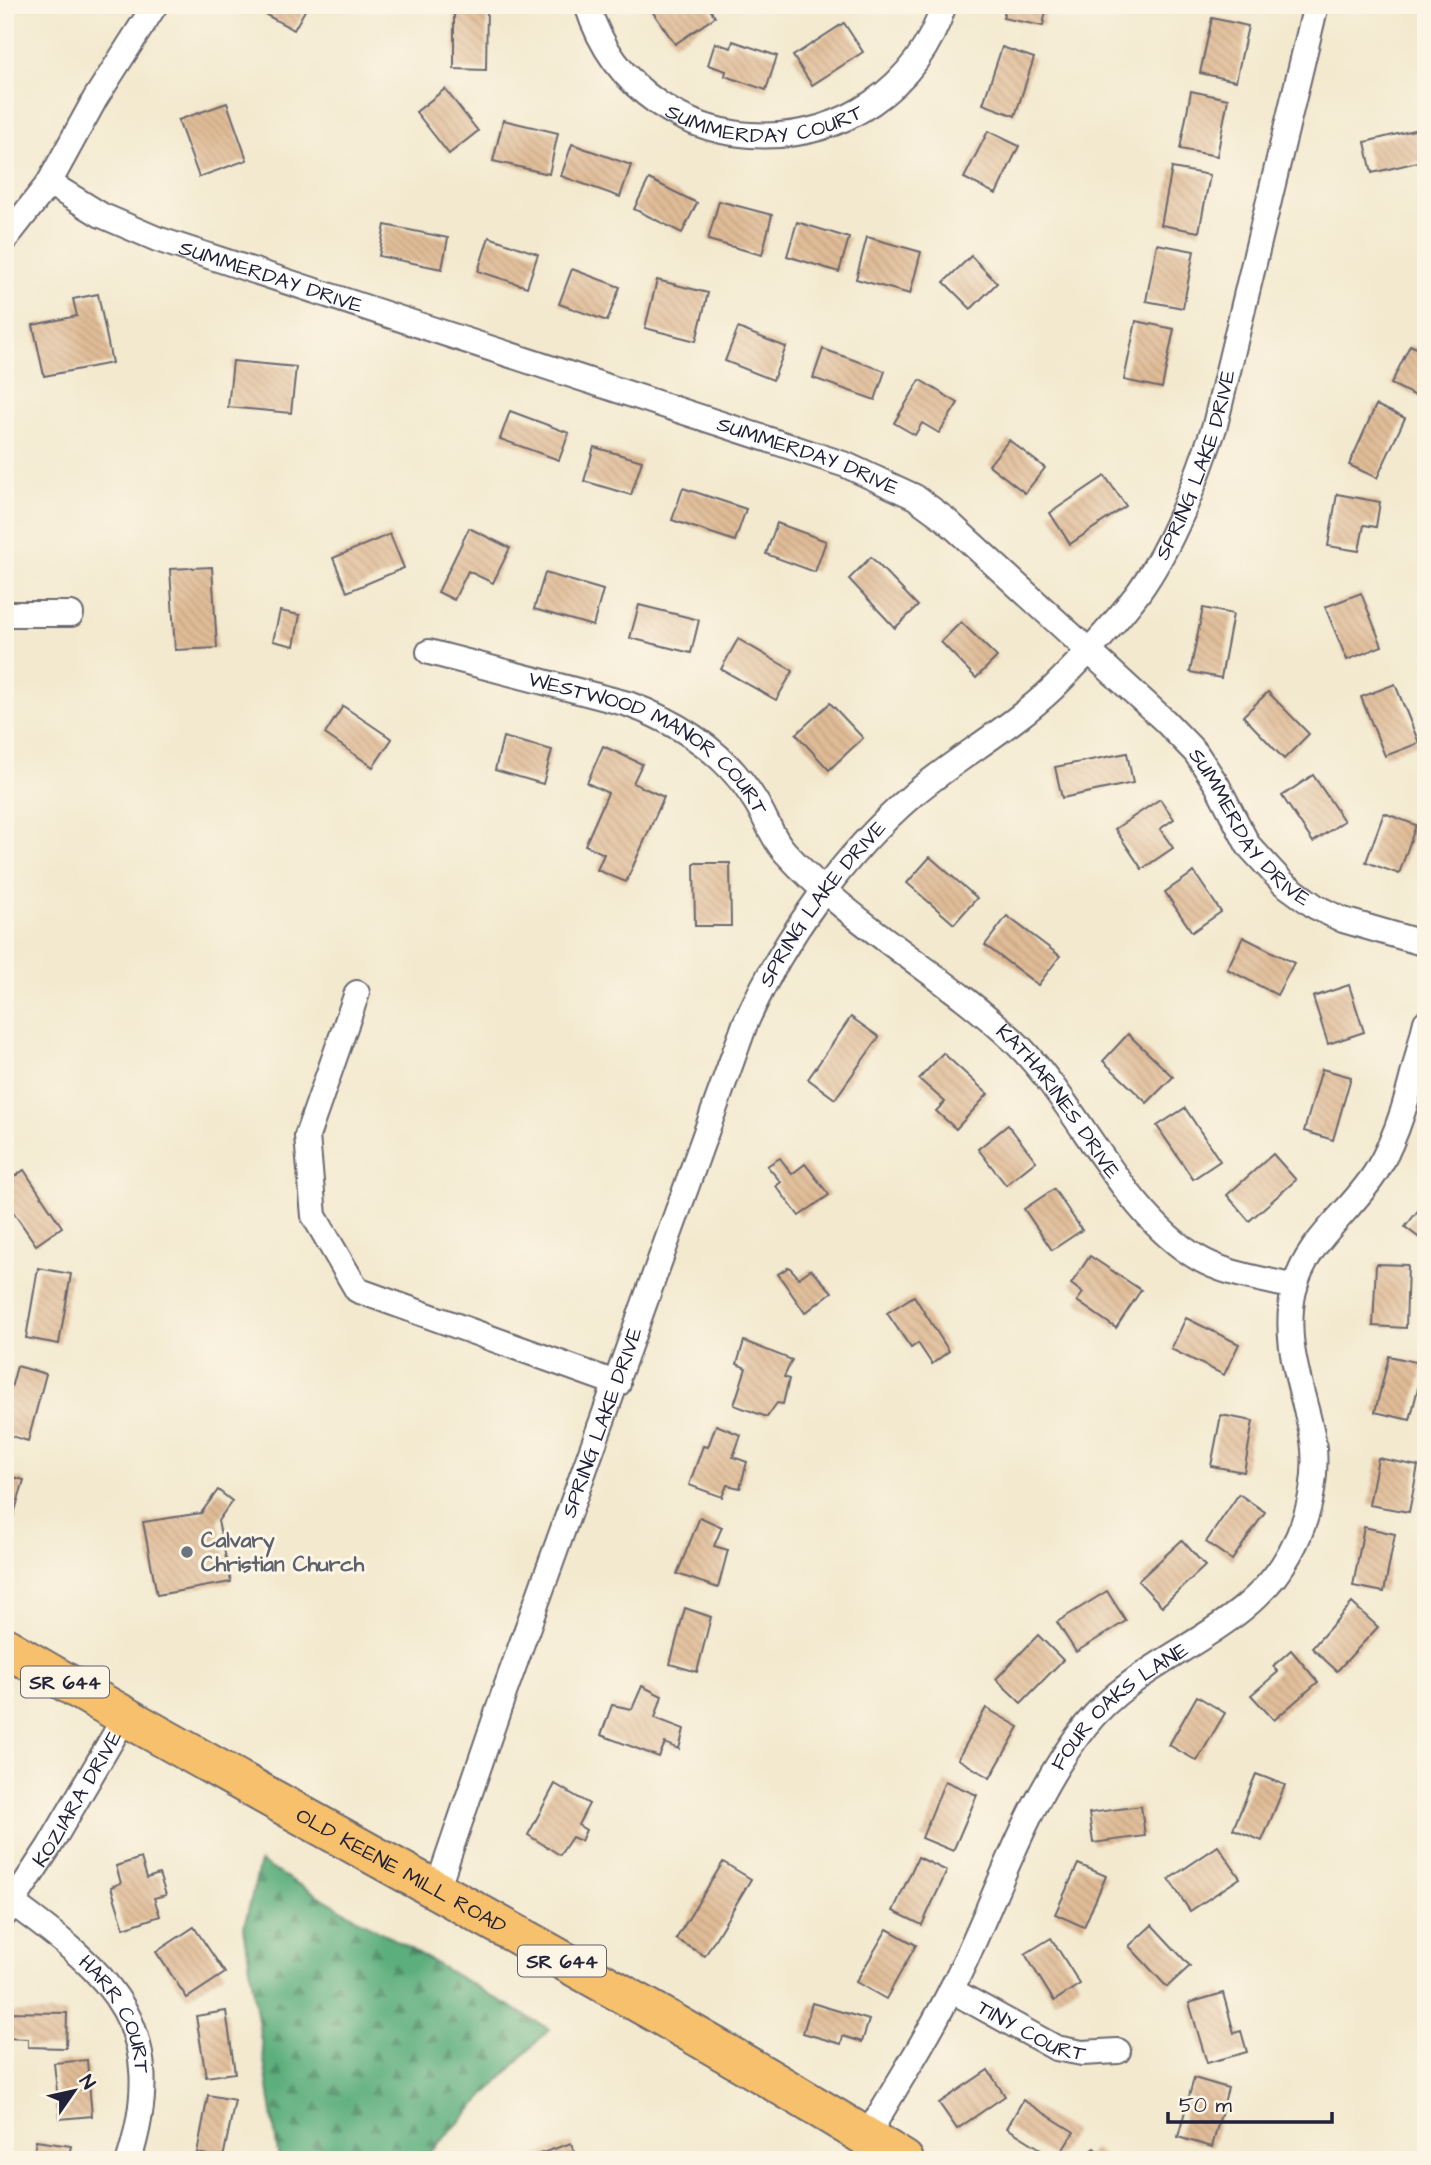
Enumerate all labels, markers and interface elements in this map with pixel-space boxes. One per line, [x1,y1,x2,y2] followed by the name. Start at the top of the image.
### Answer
[665,92,867,118] street label: SUMMERDAY COURT
[660,97,869,151] text: SUMMERDAY COURT
[175,233,367,321] street label: SUMMERDAY DRIVE
[1148,366,1243,565] street label: SPRING LAKE DRIVE
[713,410,904,503] street label: SUMMERDAY DRIVE
[525,665,775,821] street label: WESTWOOD MANOR COURT
[1182,742,1317,914] street label: SUMMERDAY DRIVE
[752,814,893,992] street label: SPRING LAKE DRIVE
[990,1017,1127,1185] street label: KATHARINES DRIVE
[554,1323,650,1521] street label: SPRING LAKE DRIVE
[201,1526,365,1579] place label: Calvary Christian Church
[179,1544,195,1560] marker: Calvary Christian Church
[1044,1635,1194,1776] street label: FOUR OAKS LANE
[21,1666,109,1698] road number: SR 644
[26,1725,129,1873] street label: KOZIARA DRIVE
[291,1801,512,1941] street label: OLD KEENE MILL ROAD
[518,1946,606,1977] road number: SR 644
[72,1948,156,2076] street label: HARR COURT
[972,1993,1089,2069] street label: TINY COURT
[38,2056,108,2126] north arrow
[72,2070,101,2095] text: N
[1168,2081,1333,2125] scale bar
[1179,2091,1233,2120] text: 50 m

